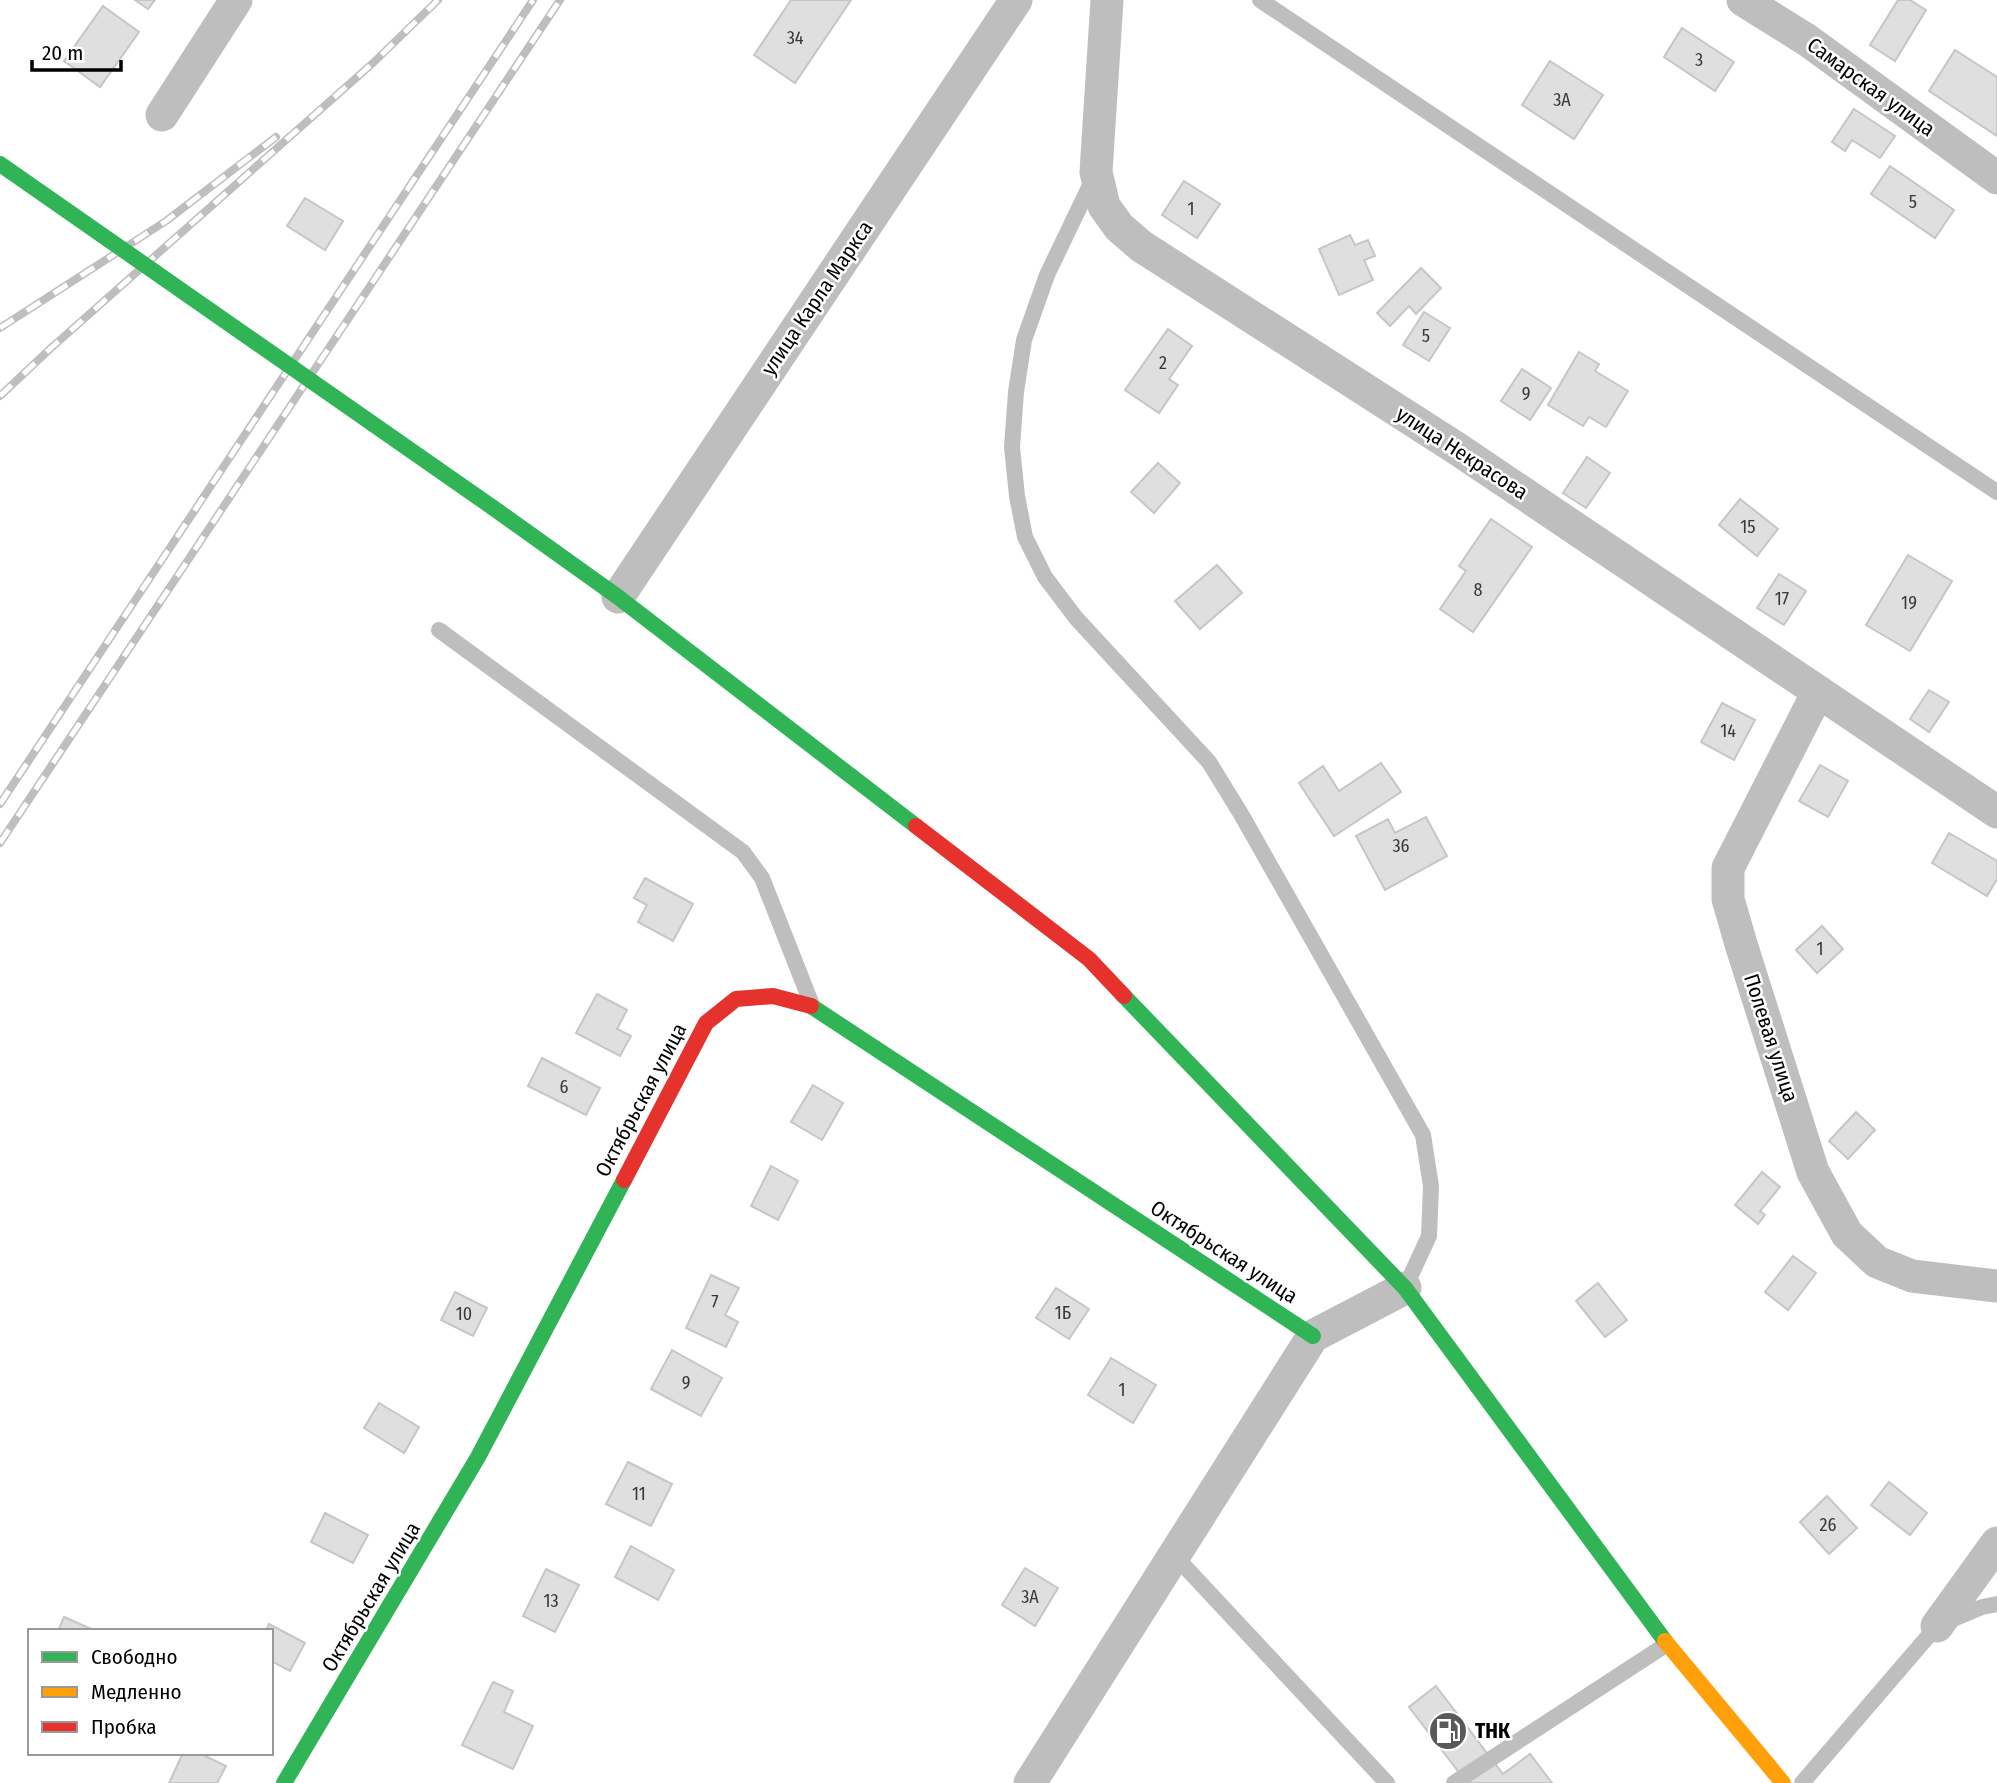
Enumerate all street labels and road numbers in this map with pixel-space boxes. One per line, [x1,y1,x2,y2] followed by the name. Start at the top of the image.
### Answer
[1802,32,1940,142] street label: Самарская улица
[756,216,878,380] street label: улица Карла Маркса
[1391,401,1533,505] street label: улица Некрасова
[1738,971,1804,1105] street label: Полевая улица
[590,1019,692,1181] street label: Октябрьская улица
[1146,1195,1302,1309] street label: Октябрьская улица
[316,1517,426,1677] street label: Октябрьская улица

